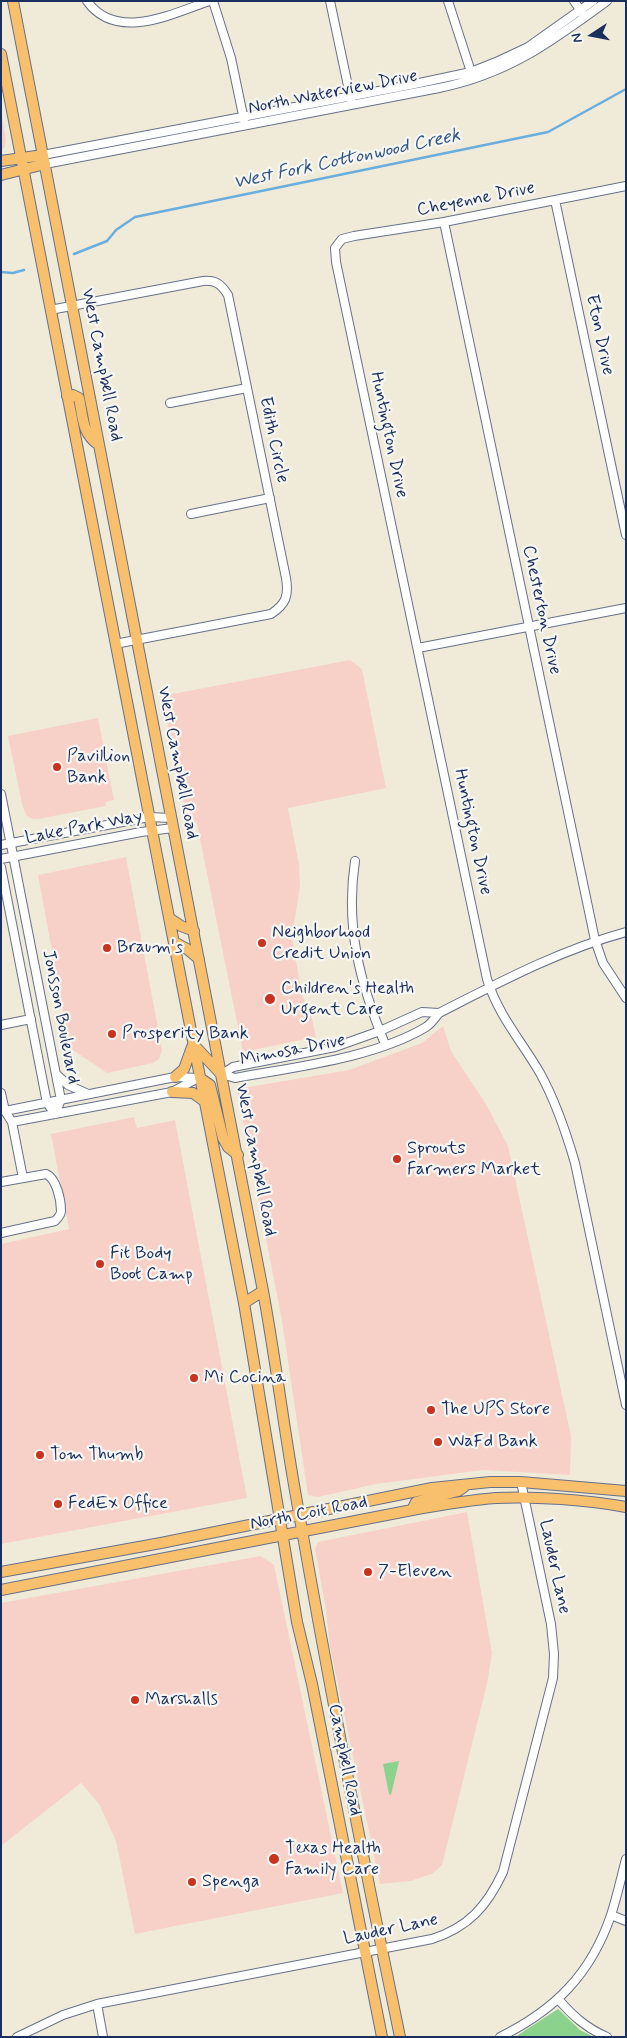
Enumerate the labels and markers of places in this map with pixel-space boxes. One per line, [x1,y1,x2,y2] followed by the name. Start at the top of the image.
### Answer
[67,746,130,789] place label: Pavillion Bank
[51,761,63,773] marker: Pavillion Bank
[272,922,371,964] place label: Neighborhood Credit Union
[117,937,183,959] place label: Braum's
[256,937,268,949] marker: Neighborhood Credit Union
[101,942,113,954] marker: Braum's
[281,978,414,1021] place label: Children's Health Urgent Care
[263,992,277,1006] marker: Children's Health Urgent Care
[122,1023,249,1045] place label: Prosperity Bank
[106,1028,118,1040] marker: Prosperity Bank
[407,1138,541,1180] place label: Sprouts Farmers Market
[391,1153,403,1165] marker: Sprouts Farmers Market
[110,1243,193,1286] place label: Fit Body Boot Camp
[94,1258,106,1270] marker: Fit Body Boot Camp
[204,1367,286,1389] place label: Mi Cocina
[188,1372,200,1384] marker: Mi Cocina
[441,1399,550,1421] place label: The UPS Store
[425,1404,437,1416] marker: The UPS Store
[448,1431,538,1453] place label: WaFd Bank
[432,1436,444,1448] marker: WaFd Bank
[50,1444,143,1466] place label: Tom Thumb
[34,1449,46,1461] marker: Tom Thumb
[68,1493,168,1515] place label: FedEx Office
[52,1498,64,1510] marker: FedEx Office
[378,1561,452,1583] place label: 7-Eleven
[362,1566,374,1578] marker: 7-Eleven
[145,1689,218,1711] place label: Marshalls
[129,1694,141,1706] marker: Marshalls
[285,1838,381,1880] place label: Texas Health Family Care
[267,1852,281,1866] marker: Texas Health Family Care
[202,1871,259,1893] place label: Spenga
[186,1876,198,1888] marker: Spenga

